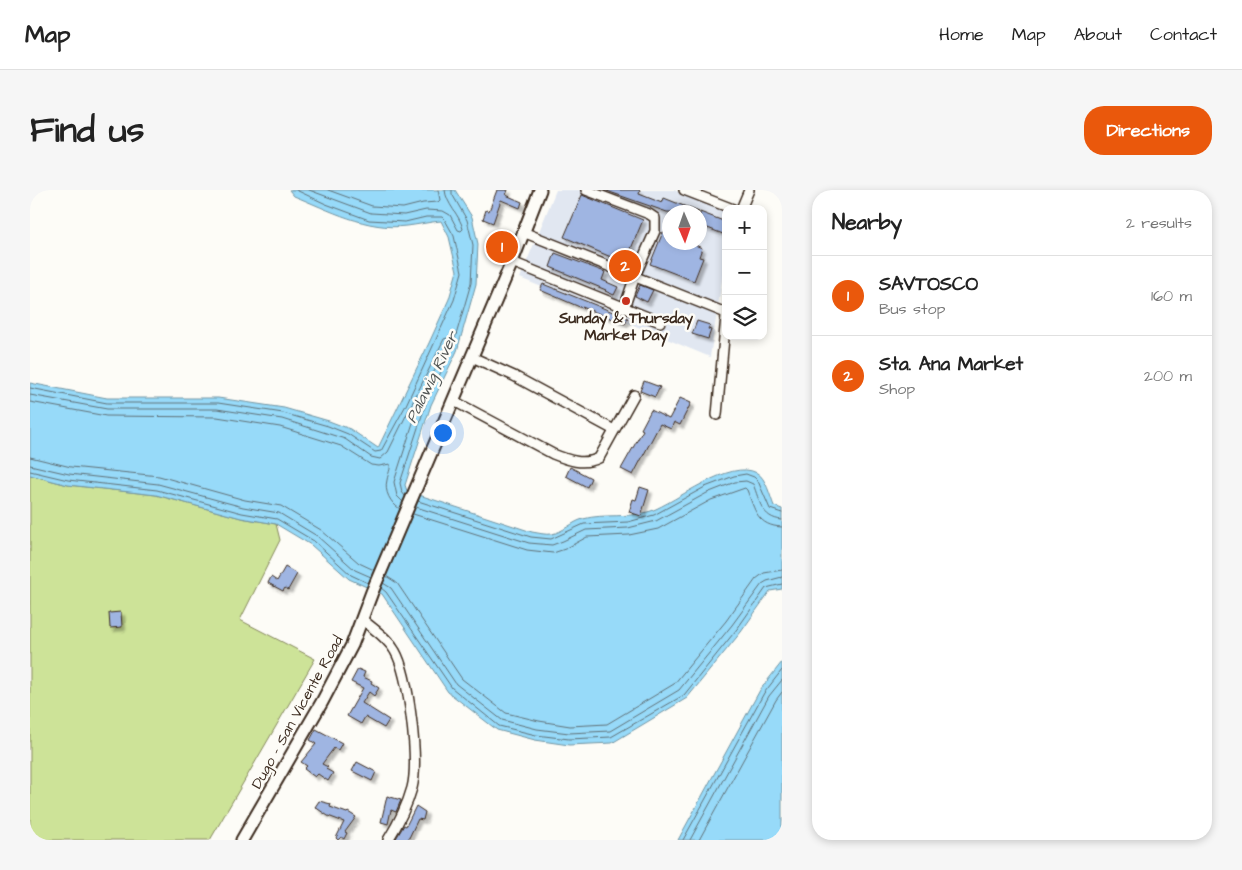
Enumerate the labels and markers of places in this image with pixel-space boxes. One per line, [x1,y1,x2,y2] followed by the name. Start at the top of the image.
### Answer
[486,228,518,266] pin: 1
[609,247,641,285] pin: 2
[620,295,632,307] marker: Sunday & Thursday Market Day
[558,308,694,347] place label: Sunday & Thursday Market Day

